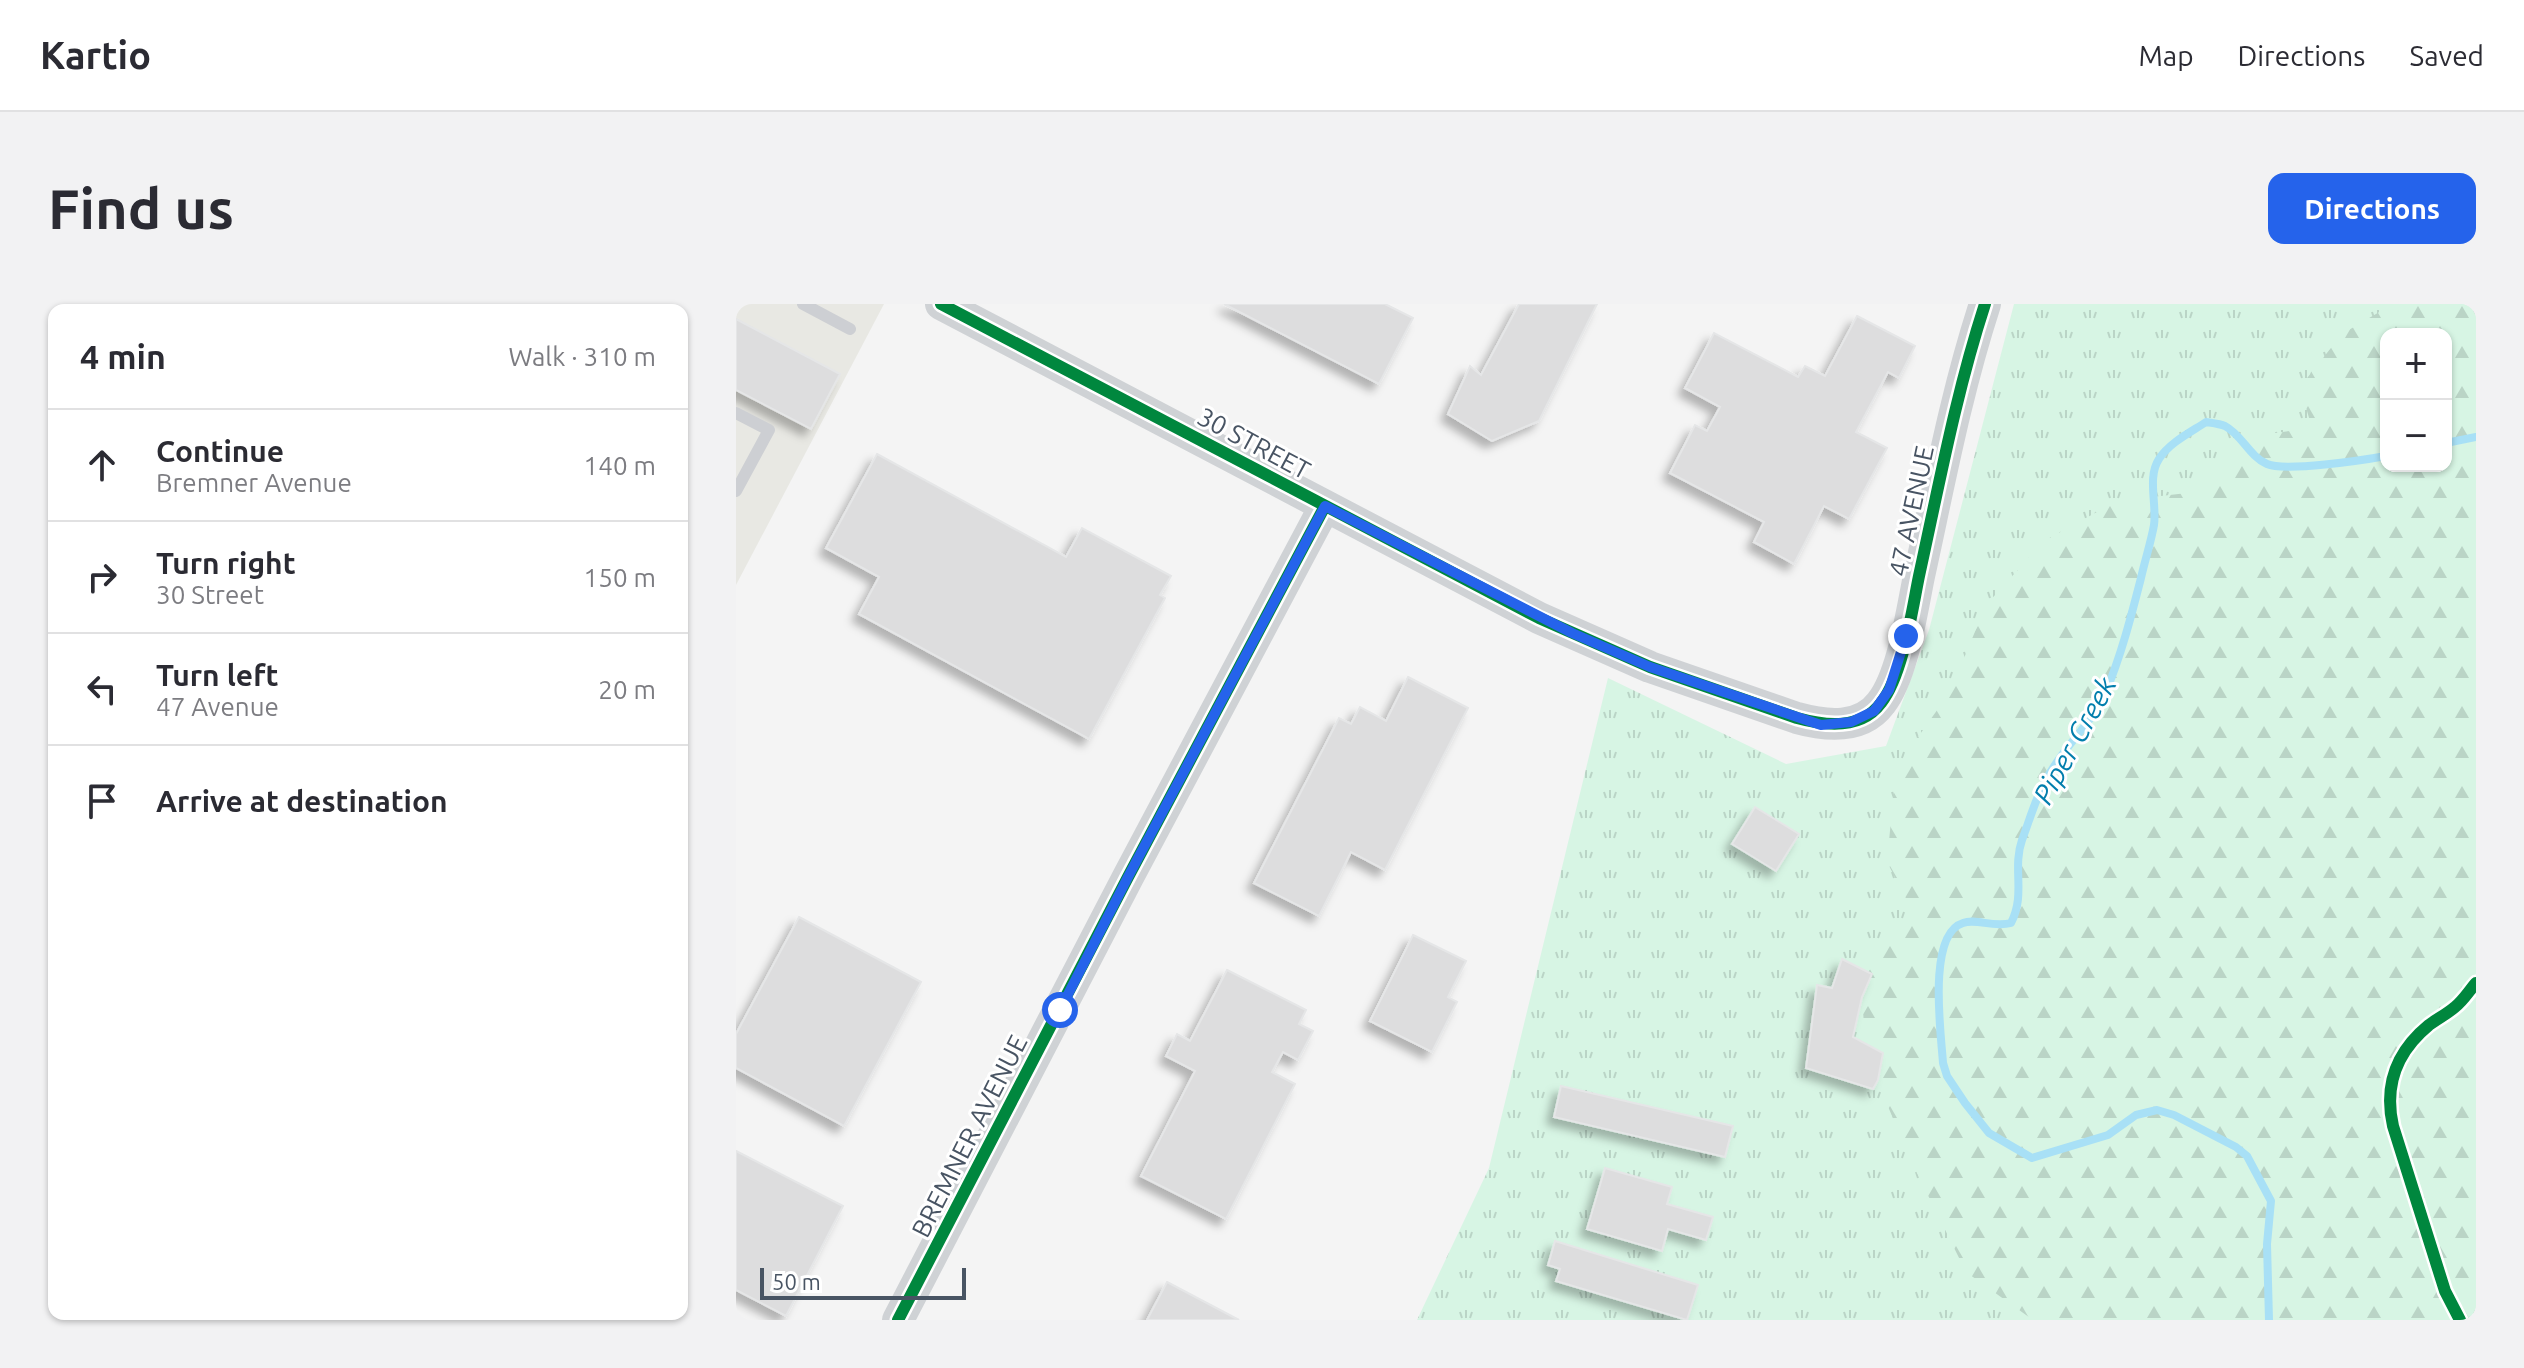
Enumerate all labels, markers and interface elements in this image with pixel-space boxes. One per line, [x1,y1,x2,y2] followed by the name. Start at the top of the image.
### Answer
[40,34,151,76] text: Kartio
[2138,40,2194,71] text: Map
[2238,40,2365,71] text: Directions
[2409,40,2484,71] text: Saved
[2268,173,2476,244] button: Directions
[48,177,234,240] text: Find us
[2380,328,2452,472] map controls
[2380,328,2452,400] button: +
[80,337,166,375] text: 4 min
[508,342,656,371] text: Walk · 310 m
[2380,400,2452,472] button: −
[1193,401,1315,485] street label: 30 STREET
[156,434,284,468] text: Continue
[80,443,124,487] icon: ahead
[1883,443,1939,579] street label: 47 AVENUE
[584,451,656,480] text: 140 m
[156,468,352,497] text: Bremner Avenue
[156,546,296,580] text: Turn right
[80,555,124,599] icon: right
[584,563,656,592] text: 150 m
[156,580,264,609] text: 30 Street
[1888,618,1924,654] route end
[156,658,278,692] text: Turn left
[80,667,124,711] icon: left
[2026,671,2122,809] water label: Piper Creek
[598,675,656,704] text: 20 m
[156,692,279,721] text: 47 Avenue
[80,779,124,823] icon: arrive
[156,784,448,818] text: Arrive at destination
[1042,992,1078,1028] route start
[906,1030,1032,1242] street label: BREMNER AVENUE
[760,1264,966,1300] scale bar
[772,1269,821,1294] text: 50 m

